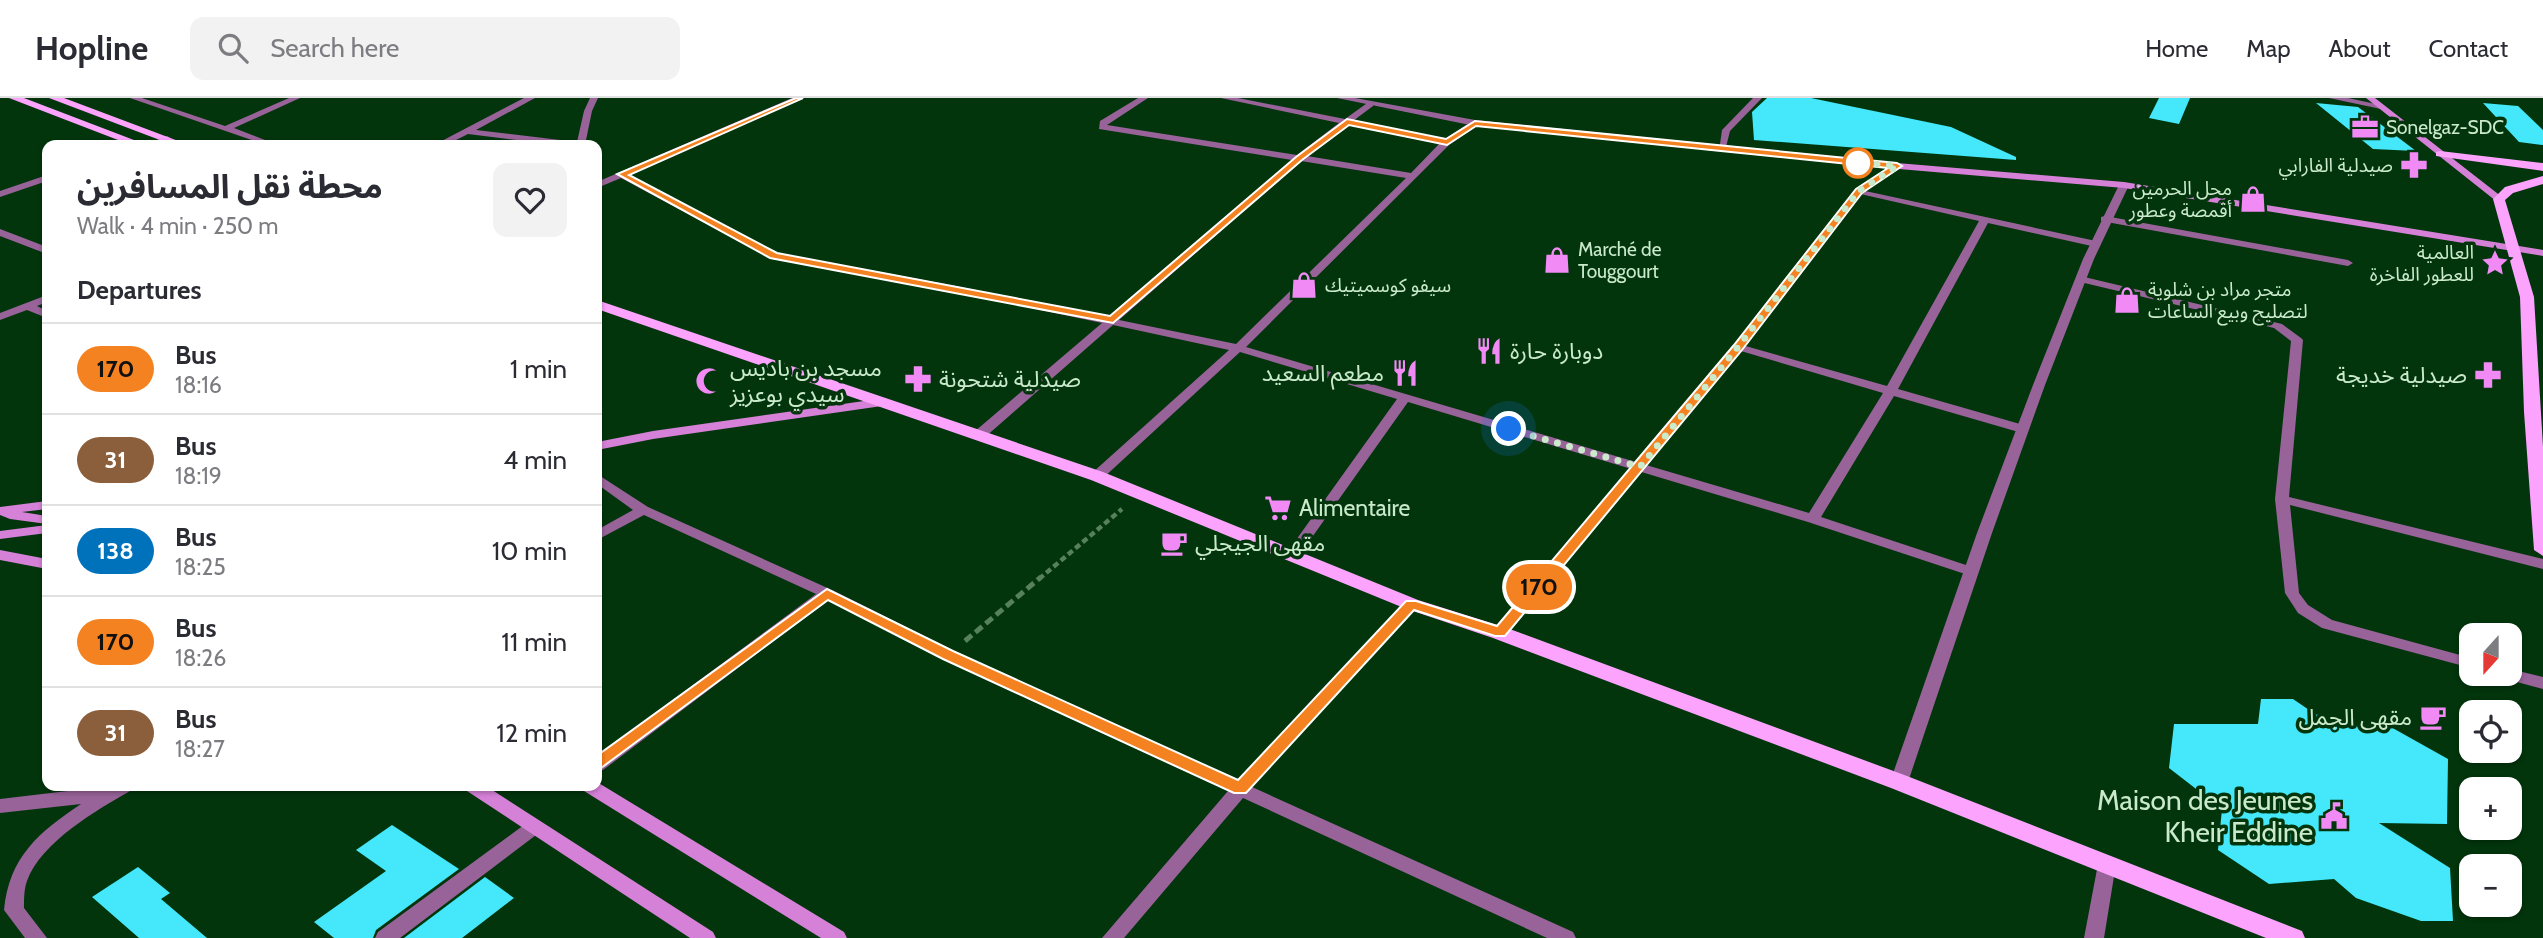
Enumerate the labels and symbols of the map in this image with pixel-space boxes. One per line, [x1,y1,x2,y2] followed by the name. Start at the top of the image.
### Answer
[2350,112,2380,142] office icon: Sonelgaz-SDC
[2386,116,2504,139] place label: Sonelgaz-SDC
[1843,148,1873,178] unlabelled marker
[2399,150,2429,180] pharmacy icon: صيدلية الفارابي
[2279,154,2393,180] place label: صيدلية الفارابي
[2128,177,2232,222] place label: محل الحرمين أقمصة وعطور
[2238,184,2268,214] shop icon: محل الحرمين أقمصة وعطور
[1578,238,1662,283] place label: Marché de Touggourt
[2370,241,2474,286] place label: العالمية للعطور الفاخرة
[1542,245,1572,275] shop icon: Marché de Touggourt
[2480,248,2510,278] place icon: العالمية للعطور الفاخرة
[1289,270,1319,300] shop icon: سيفو كوسميتيك
[1325,274,1451,297] place label: سيفو كوسميتيك
[2148,278,2308,326] place label: متجر مراد بن شلوية لتصليح وبيع الساعات
[2112,285,2142,315] shop icon: متجر مراد بن شلوية لتصليح وبيع الساعات
[1474,336,1504,366] restaurant icon: دوبارة حارة
[1510,337,1603,365] place label: دوبارة حارة
[729,354,882,411] place label: مسجد بن باديس سيدي بوعزيز
[1390,358,1420,388] restaurant icon: مطعم السعيد
[1262,359,1384,390] place label: مطعم السعيد
[2473,360,2503,390] pharmacy icon: صيدلية خديجة
[2336,361,2467,389] place label: صيدلية خديجة
[903,364,933,394] pharmacy icon: صيدلية شتحونة
[939,365,1081,393] place label: صيدلية شتحونة
[694,366,724,396] mosque icon: مسجد بن باديس سيدي بوعزيز
[1491,411,1526,446] your location
[1263,493,1293,523] supermarket icon: Alimentaire
[1299,494,1411,522] place label: Alimentaire
[1159,528,1189,558] cafe icon: مقهى الجيجلي
[1195,529,1325,560] place label: مقهى الجيجلي
[1499,564,1579,610] line badge: 170
[2459,623,2522,686] north arrow
[2418,702,2448,732] cafe icon: مقهى الجمل
[2299,703,2412,731] place label: مقهى الجمل
[2097,783,2313,849] place label: Maison des Jeunes Kheir Eddine
[2319,801,2349,831] public building icon: Maison des Jeunes Kheir Eddine

